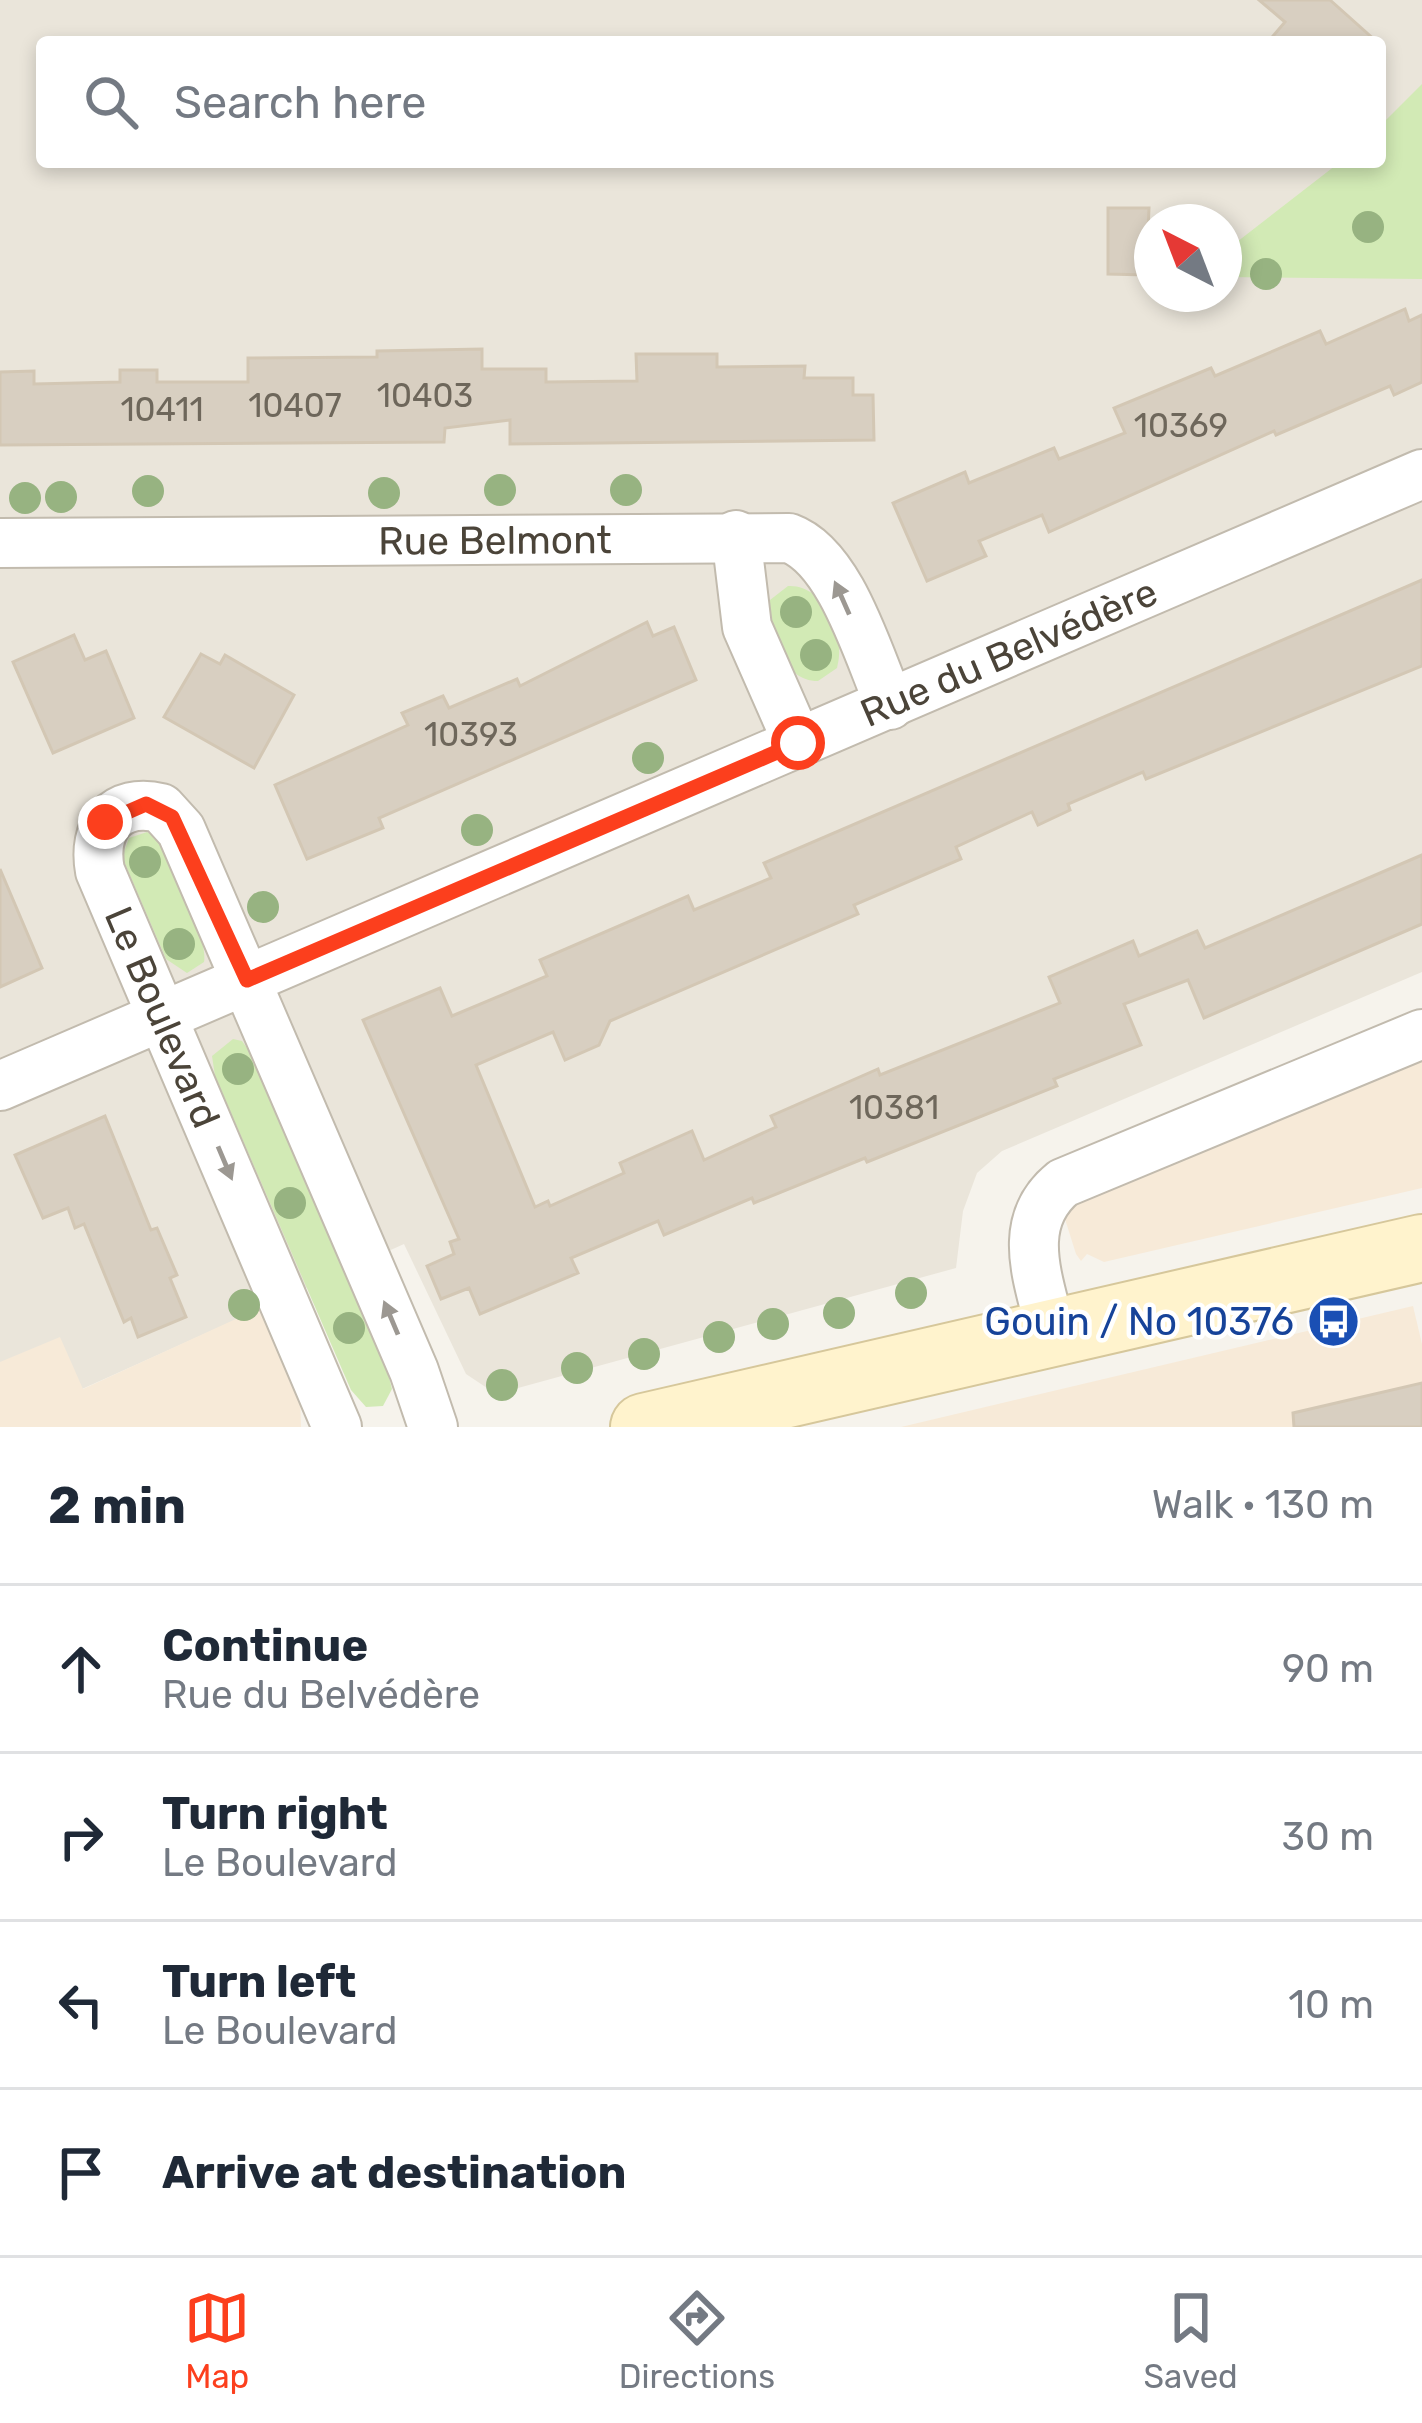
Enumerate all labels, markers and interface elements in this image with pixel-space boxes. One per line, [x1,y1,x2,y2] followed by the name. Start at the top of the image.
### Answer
[36,36,1386,168] search box
[78,69,144,135] icon: search
[174,76,426,129] text: Search here
[1134,204,1242,312] north arrow
[377,376,473,415] house number: 10403
[248,386,342,425] house number: 10407
[120,390,204,429] house number: 10411
[1134,406,1228,445] house number: 10369
[378,517,612,565] street label: Rue Belmont
[854,569,1164,737] street label: Rue du Belvédère
[832,580,852,615] one-way arrow
[424,715,518,754] house number: 10393
[771,716,825,770] route start
[78,795,132,849] route end
[95,900,229,1135] street label: Le Boulevard
[849,1088,939,1127] house number: 10381
[216,1145,236,1180] one-way arrow
[1305,1293,1361,1349] bus stop icon: Gouin / No 10376
[381,1299,400,1335] one-way arrow
[984,1299,1294,1345] place label: Gouin / No 10376
[48,1475,186,1536] text: 2 min
[1152,1482,1374,1528] text: Walk · 130 m
[162,1619,368,1672] text: Continue
[48,1636,114,1702] icon: ahead
[1282,1646,1374,1692] text: 90 m
[162,1672,480,1718] text: Rue du Belvédère
[162,1787,388,1840] text: Turn right
[48,1804,114,1870] icon: right
[1282,1814,1374,1860] text: 30 m
[162,1840,397,1886] text: Le Boulevard
[162,1955,356,2008] text: Turn left
[48,1972,114,2038] icon: left
[1288,1982,1374,2028] text: 10 m
[162,2008,397,2054] text: Le Boulevard
[48,2140,114,2206] icon: arrive
[162,2146,627,2199] text: Arrive at destination
[184,2285,250,2396] tab: Map
[619,2285,775,2396] tab: Directions
[1144,2285,1238,2396] tab: Saved

